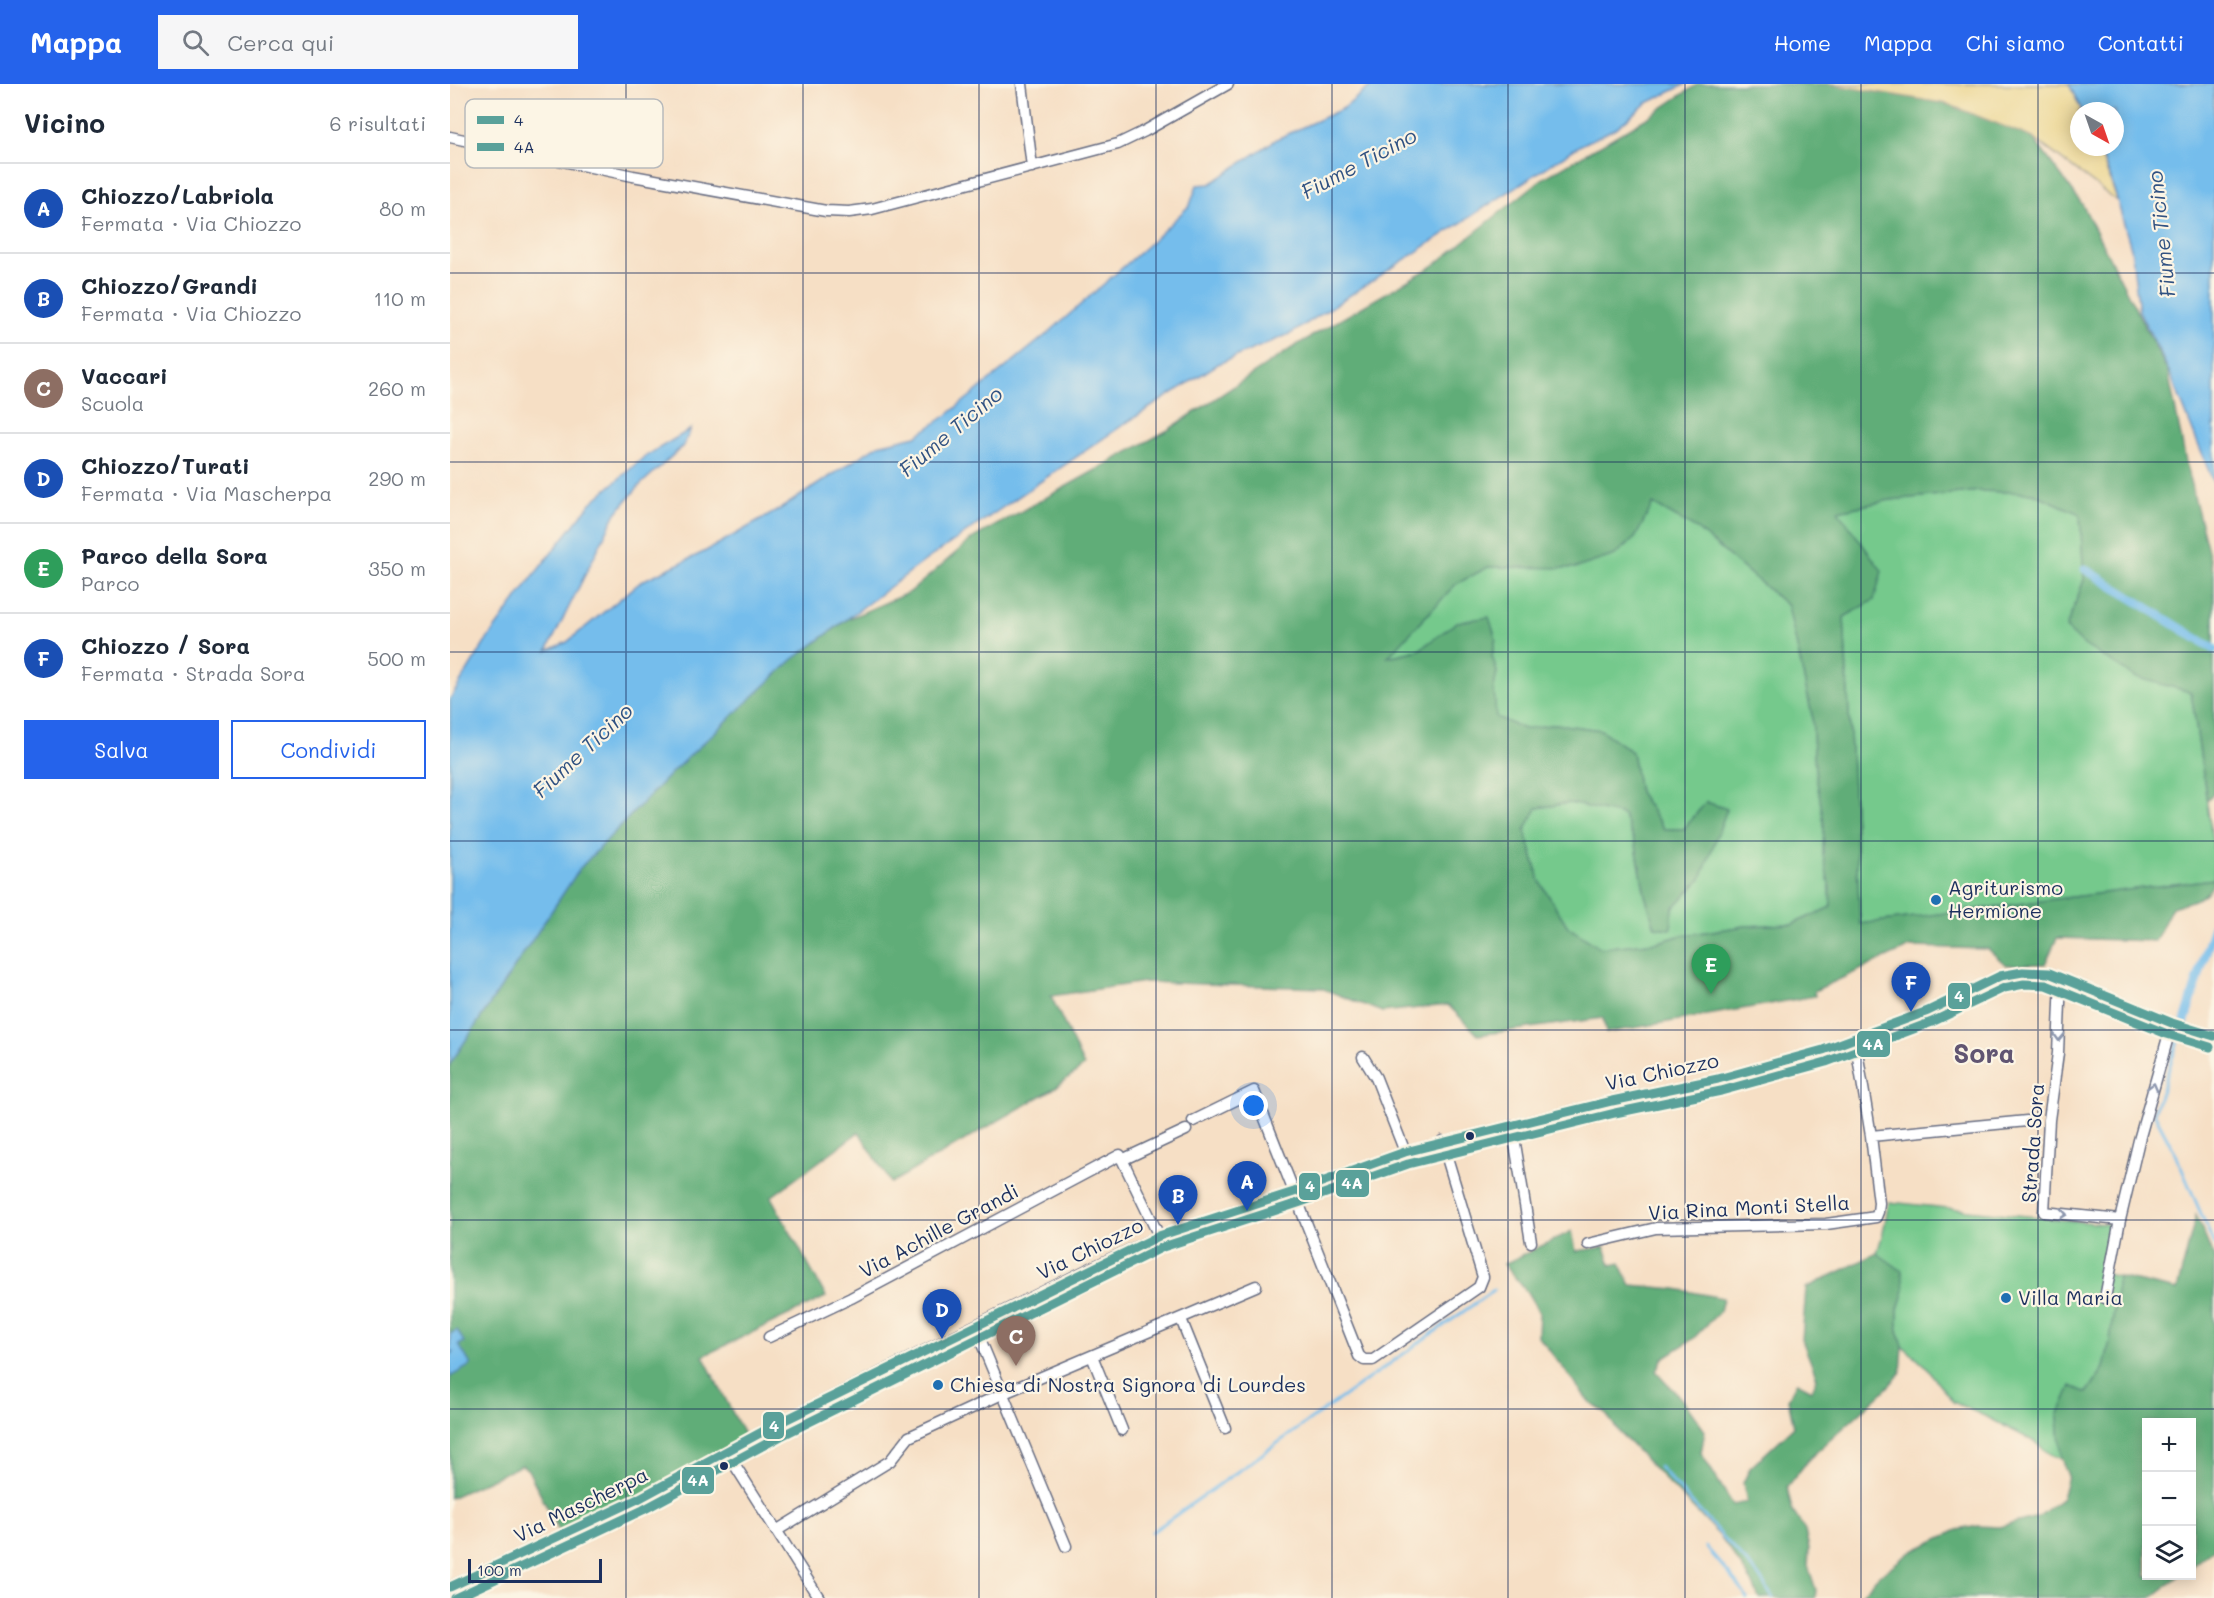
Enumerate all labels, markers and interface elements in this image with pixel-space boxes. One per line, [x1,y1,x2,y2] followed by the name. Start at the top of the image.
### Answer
[158,15,578,69] search box
[30,24,122,60] text: Mappa
[179,26,212,59] icon: search
[227,28,334,57] text: Cerca qui
[1774,29,1831,56] text: Home
[1864,29,1933,56] text: Mappa
[1966,29,2065,56] text: Chi siamo
[2098,29,2184,56] text: Contatti
[465,99,663,168] legend
[2070,102,2124,156] north arrow
[24,106,105,140] text: Vicino
[514,109,524,130] text: 4
[330,110,426,136] text: 6 risultati
[1296,121,1421,204] water label: Fiume Ticino
[514,136,534,157] text: 4A
[2140,170,2181,299] water label: Fiume Ticino
[81,181,274,210] text: Chiozzo/Labriola
[37,195,50,221] text: A
[379,195,426,221] text: 80 m
[81,210,301,236] text: Fermata · Via Chiozzo
[81,271,258,300] text: Chiozzo/Grandi
[37,285,50,311] text: B
[373,285,426,311] text: 110 m
[81,300,301,326] text: Fermata · Via Chiozzo
[81,361,168,390] text: Vaccari
[36,375,51,401] text: C
[368,375,426,401] text: 260 m
[893,380,1007,482] water label: Fiume Ticino
[81,390,144,416] text: Scuola
[81,451,250,480] text: Chiozzo/Turati
[36,465,51,491] text: D
[368,465,426,491] text: 290 m
[81,480,332,506] text: Fermata · Via Mascherpa
[81,541,268,570] text: Parco della Sora
[37,555,50,581] text: E
[368,555,426,581] text: 350 m
[81,570,139,596] text: Parco
[81,631,250,660] text: Chiozzo / Sora
[37,645,50,671] text: F
[367,645,426,671] text: 500 m
[81,660,306,686] text: Fermata · Strada Sora
[526,697,638,803] water label: Fiume Ticino
[24,720,219,779] button: Salva
[231,720,426,779] button: Condividi
[1948,874,2063,923] place label: Agriturismo Hermione
[1929,893,1943,907] marker: Agriturismo Hermione
[1692,944,1730,994] pin: E
[1892,962,1930,1012] pin: F
[1947,982,1971,1010] line badge: 4
[1954,985,1964,1006] text: 4
[1856,1030,1891,1058] line badge: 4A
[2052,1032,2065,1041] one-way arrow
[1862,1033,1884,1054] text: 4A
[1953,1036,2015,1070] district label: Sora
[1603,1046,1721,1096] street label: Via Chiozzo
[2015,1082,2049,1204] street label: Strada Sora
[2146,1082,2159,1092] one-way arrow
[1239,1091,1268,1120] your location
[1464,1130,1476,1142] unlabelled marker
[1228,1162,1266,1211] pin: A
[1335,1169,1370,1198] line badge: 4A
[1298,1172,1321,1201] line badge: 4
[1341,1172,1363,1193] text: 4A
[1305,1175,1315,1196] text: 4
[1158,1176,1198,1225] pin: B
[854,1177,1023,1283] street label: Via Achille Grandi
[1647,1189,1850,1225] street label: Via Rina Monti Stella
[2058,1207,2067,1220] one-way arrow
[1032,1211,1147,1285] street label: Via Chiozzo
[2018,1284,2123,1310] place label: Villa Maria
[922,1290,962,1339] pin: D
[1999,1291,2013,1305] marker: Villa Maria
[996,1316,1036,1366] pin: C
[950,1371,1306,1397] place label: Chiesa di Nostra Signora di Lourdes
[931,1378,945,1392] marker: Chiesa di Nostra Signora di Lourdes
[762,1411,785,1440] line badge: 4
[769,1415,779,1436] text: 4
[2142,1418,2196,1580] map controls
[2142,1418,2196,1472] button: +
[509,1460,652,1548] street label: Via Mascherpa
[718,1460,730,1472] unlabelled marker
[681,1466,715,1495] line badge: 4A
[687,1469,709,1490] text: 4A
[2142,1472,2196,1526] button: −
[2142,1526,2196,1580] button: layers
[468,1556,602,1584] scale bar
[477,1559,522,1580] text: 100 m

